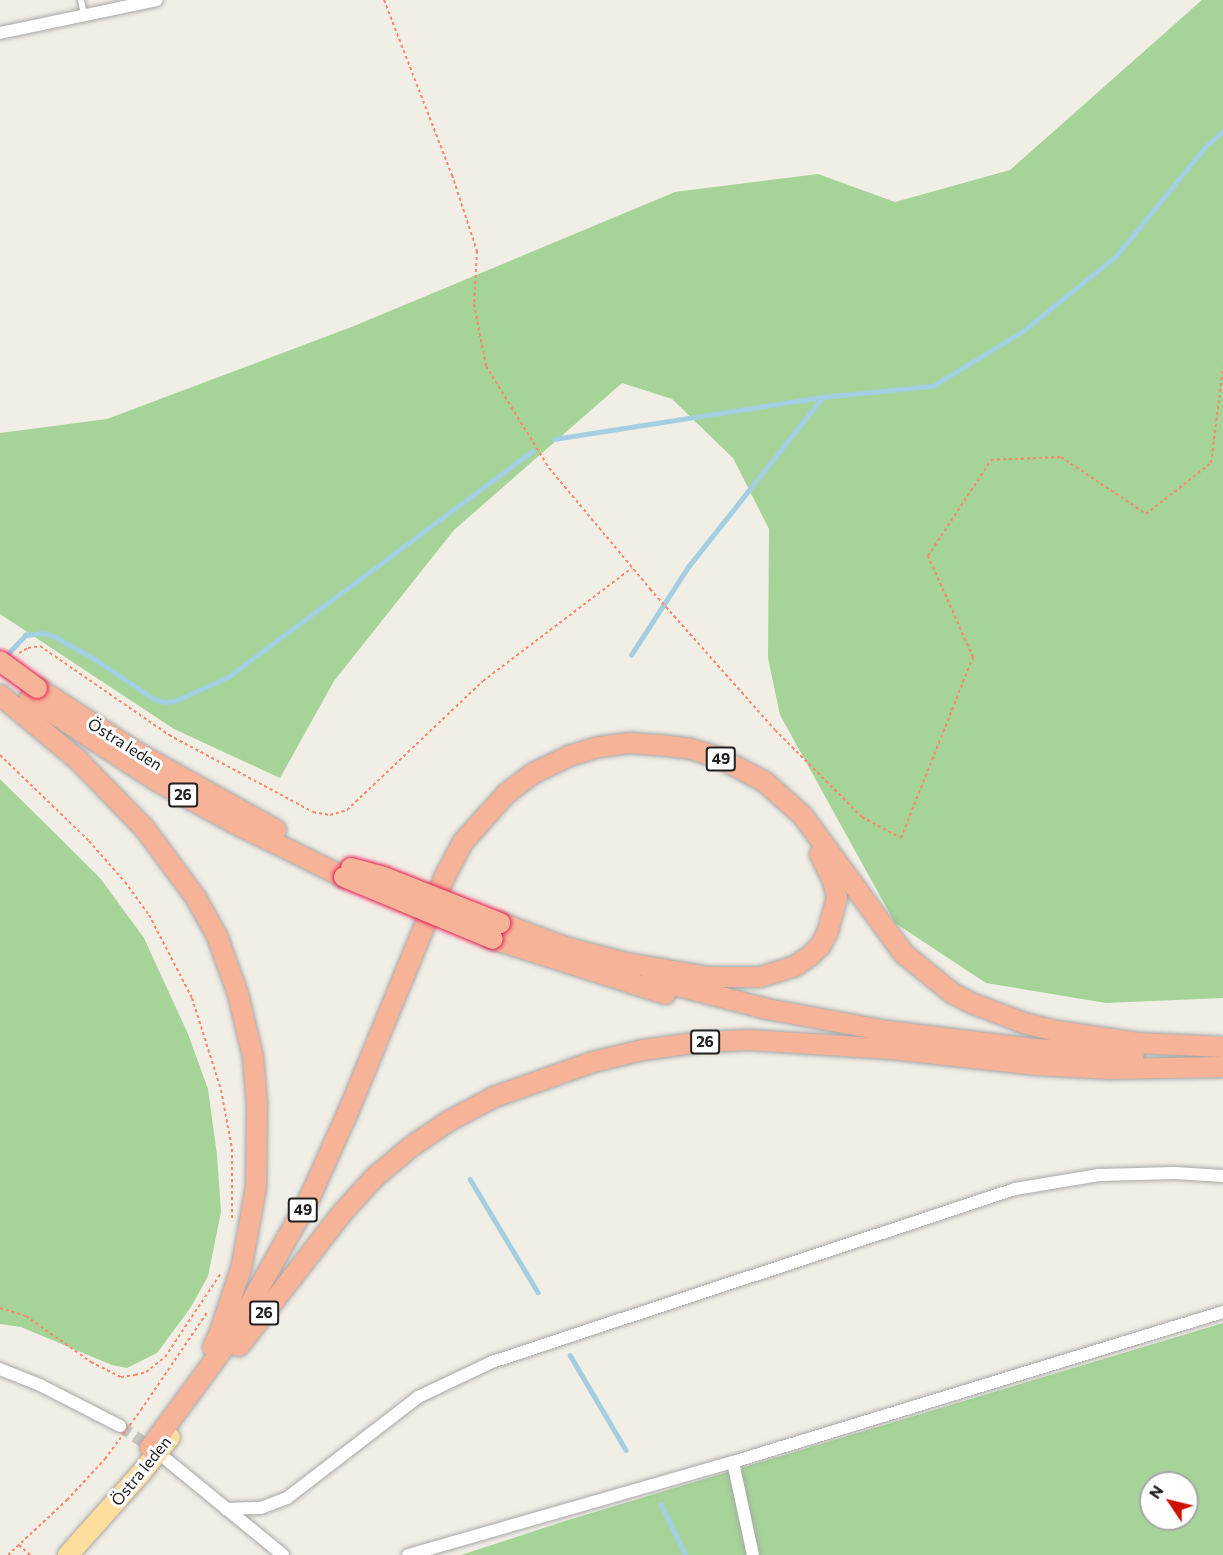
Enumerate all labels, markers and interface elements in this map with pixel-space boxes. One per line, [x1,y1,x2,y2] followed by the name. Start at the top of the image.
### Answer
[84,714,166,774] street label: Östra leden
[704,747,738,771] road number: 49
[168,783,198,807] road number: 26
[690,1030,720,1054] road number: 26
[286,1198,320,1222] road number: 49
[249,1301,279,1325] road number: 26
[107,1432,175,1510] street label: Östra leden
[1139,1471,1199,1531] north arrow
[1144,1481,1167,1502] text: N

